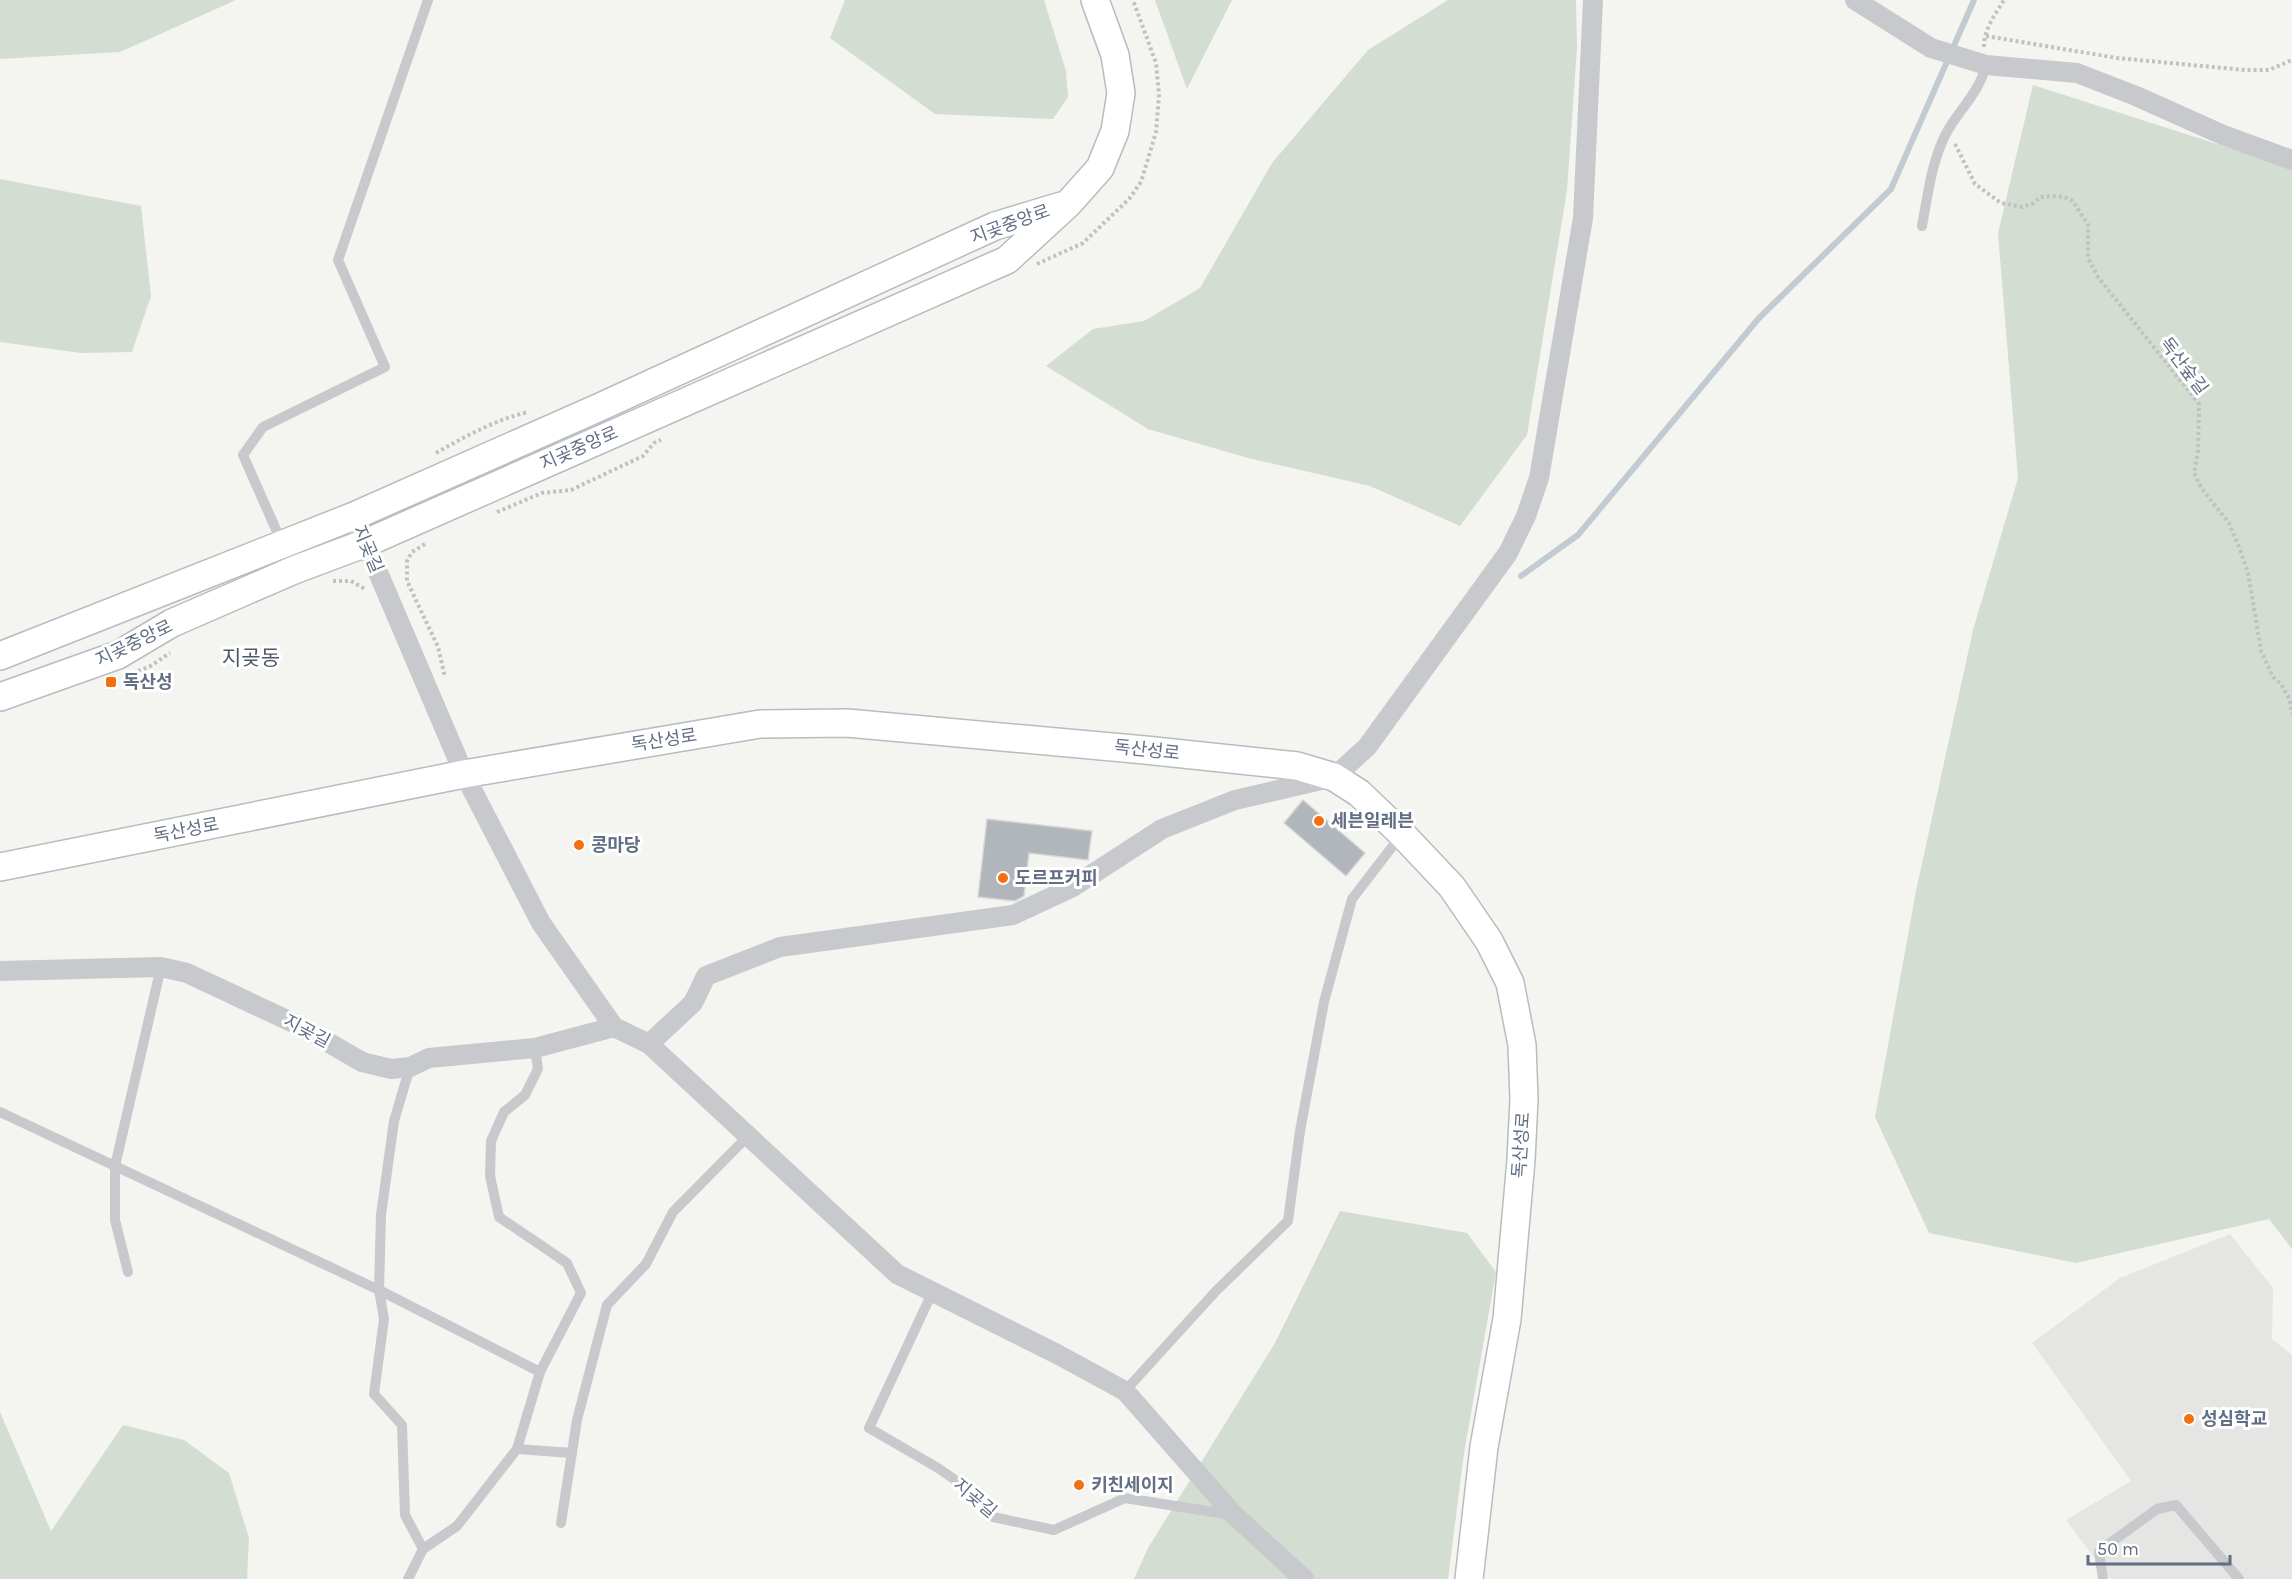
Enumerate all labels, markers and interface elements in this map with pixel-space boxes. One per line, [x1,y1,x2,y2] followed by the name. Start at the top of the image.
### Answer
[967,200,1053,248] street label: 지곶중앙로
[2155,333,2213,399] street label: 독산숲길
[537,421,621,475] street label: 지곶중앙로
[348,522,388,576] street label: 지곶길
[92,615,176,671] street label: 지곶중앙로
[222,646,280,670] district label: 지곶동
[123,671,173,693] place label: 독산성
[104,675,118,689] marker: 독산성
[630,724,698,756] street label: 독산성로
[1113,736,1181,764] street label: 독산성로
[1331,810,1414,832] place label: 세븐일레븐
[151,813,221,847] street label: 독산성로
[1312,814,1326,828] marker: 세븐일레븐
[591,834,641,856] place label: 콩마당
[572,838,586,852] marker: 콩마당
[1015,867,1098,889] place label: 도르프커피
[996,871,1010,885] marker: 도르프커피
[280,1010,334,1052] street label: 지곶길
[1508,1111,1534,1179] street label: 독산성로
[2201,1408,2267,1430] place label: 성심학교
[2182,1412,2196,1426] marker: 성심학교
[949,1474,1001,1522] street label: 지곶길
[1091,1474,1174,1496] place label: 키친세이지
[1072,1478,1086,1492] marker: 키친세이지
[2088,1528,2230,1566] scale bar
[2097,1538,2139,1560] text: 50 m

